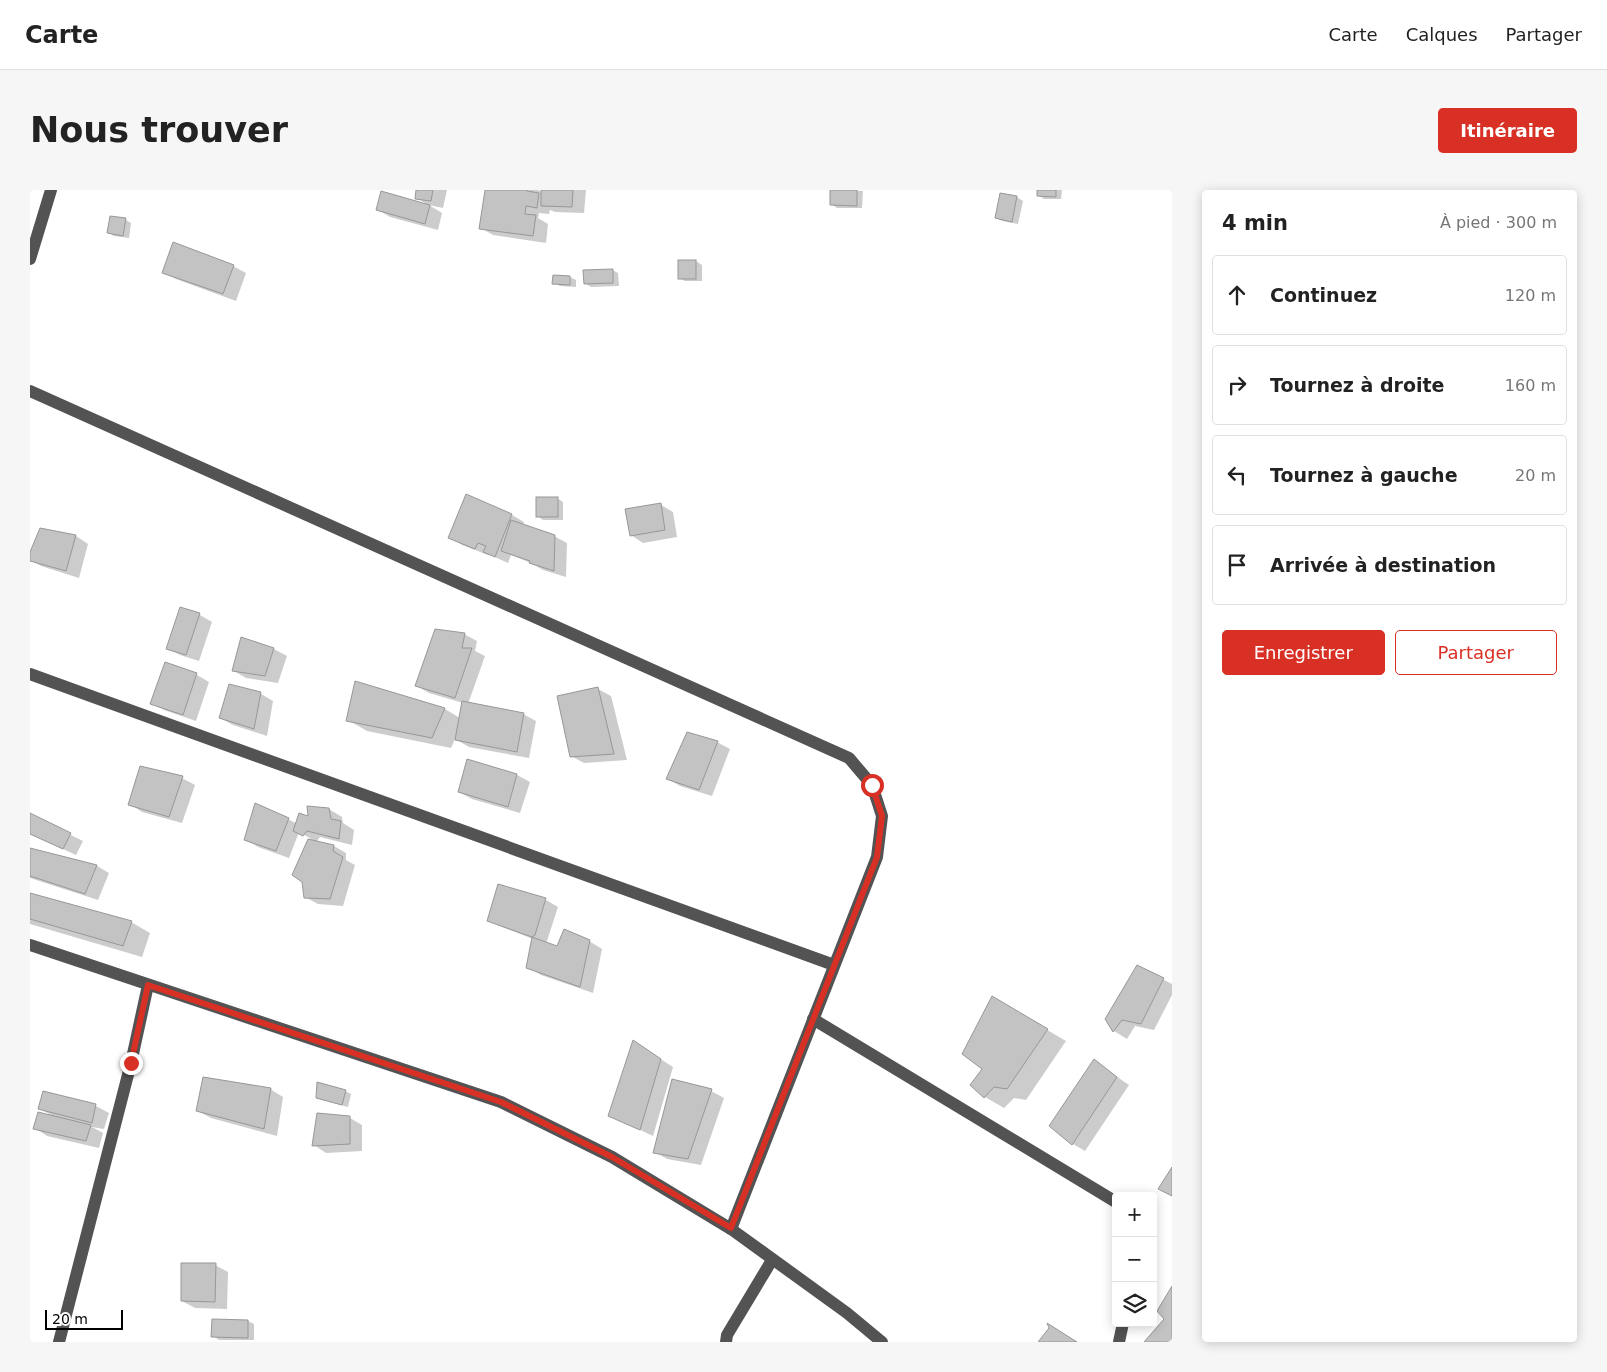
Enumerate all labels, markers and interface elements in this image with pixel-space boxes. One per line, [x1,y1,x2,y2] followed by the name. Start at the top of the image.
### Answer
[25,21,98,49] text: Carte
[1329,24,1378,45] text: Carte
[1406,24,1478,45] text: Calques
[1506,24,1582,45] text: Partager
[1438,108,1577,153] button: Itinéraire
[30,110,288,150] text: Nous trouver
[1222,211,1288,235] text: 4 min
[1440,213,1557,232] text: À pied · 300 m
[1223,281,1251,309] icon: ahead
[1270,284,1377,306] text: Continuez
[1505,286,1556,305] text: 120 m
[1223,371,1251,399] icon: right
[1270,374,1444,396] text: Tournez à droite
[1505,376,1556,395] text: 160 m
[1223,461,1251,489] icon: left
[1270,464,1458,486] text: Tournez à gauche
[1515,466,1556,485] text: 20 m
[1223,551,1251,579] icon: arrive
[1270,554,1496,576] text: Arrivée à destination
[1222,630,1385,675] button: Enregistrer
[1395,630,1557,675] button: Partager
[861,774,884,797] route start
[120,1052,143,1075] route end
[1112,1192,1157,1327] map controls
[1112,1192,1157,1237] button: +
[1112,1237,1157,1282] button: −
[1112,1282,1157,1327] button: layers
[45,1307,122,1330] scale bar
[52,1311,88,1327] text: 20 m

